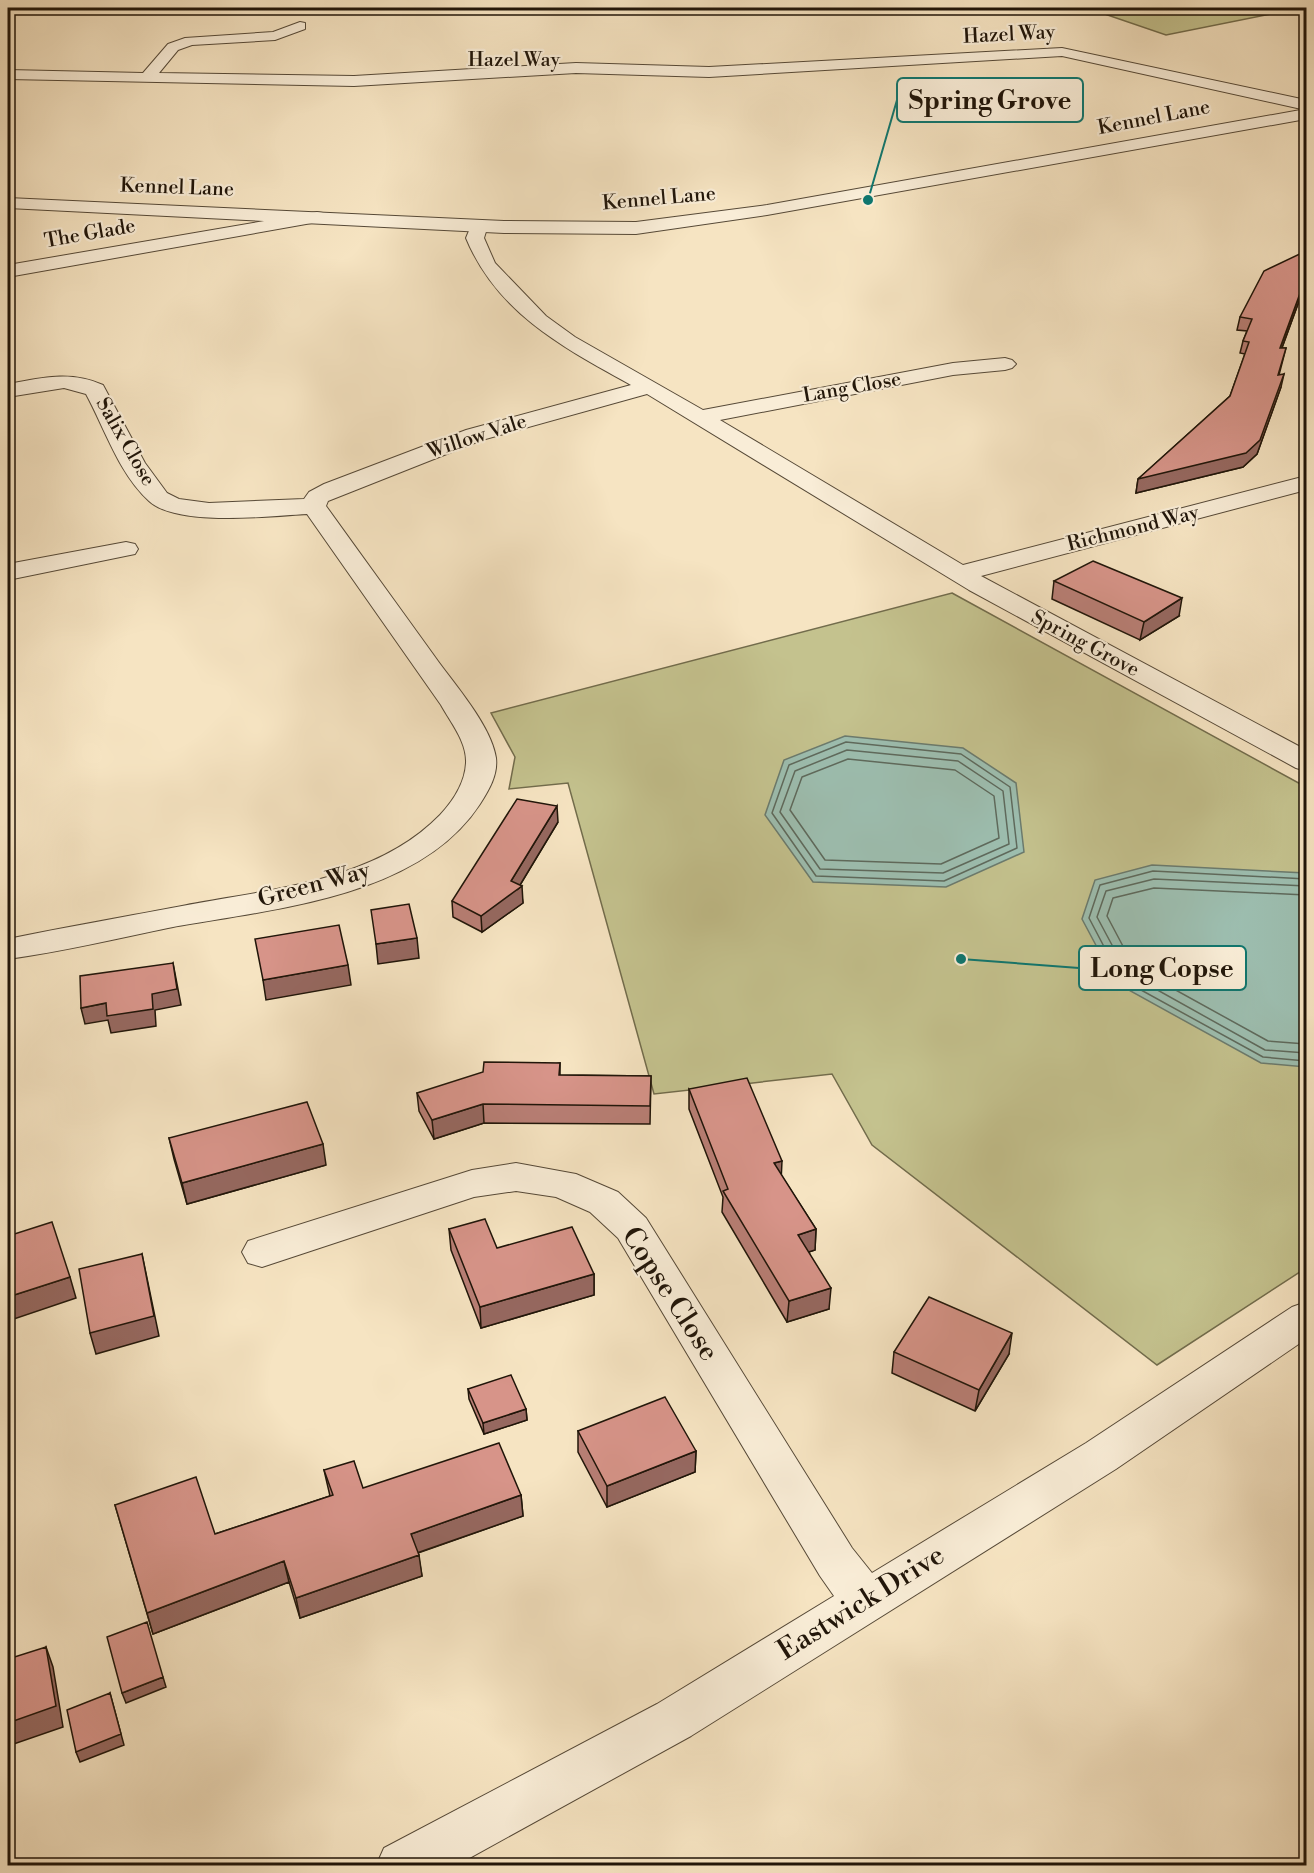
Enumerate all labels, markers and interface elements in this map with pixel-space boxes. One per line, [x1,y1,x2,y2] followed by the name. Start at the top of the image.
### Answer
[962,20,1056,50] street label: Hazel Way
[468,48,560,73] street label: Hazel Way
[897,78,1083,122] callout: Spring Grove
[909,85,1071,117] text: Spring Grove
[1096,95,1212,141] street label: Kennel Lane
[120,174,234,202] street label: Kennel Lane
[601,182,717,216] street label: Kennel Lane
[42,214,138,254] street label: The Glade
[801,367,903,409] street label: Lang Close
[90,393,160,491] street label: Salix Close
[423,409,530,465] street label: Willow Vale
[1064,500,1202,557] street label: Richmond Way
[1027,605,1143,683] street label: Spring Grove
[254,856,374,914] street label: Green Way
[1079,946,1246,990] callout: Long Copse
[1090,953,1234,985] text: Long Copse
[614,1220,726,1368] street label: Copse Close
[771,1538,951,1668] street label: Eastwick Drive

